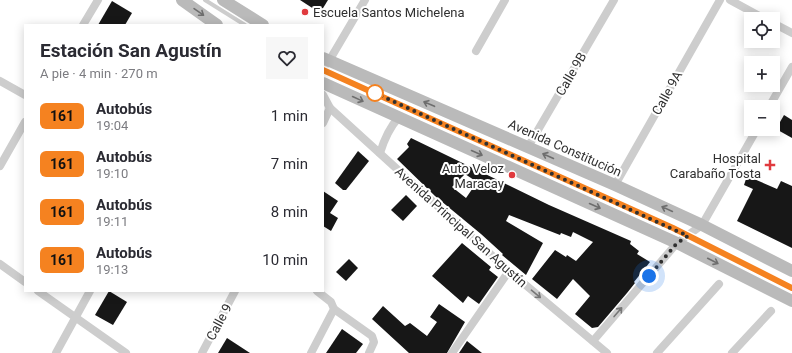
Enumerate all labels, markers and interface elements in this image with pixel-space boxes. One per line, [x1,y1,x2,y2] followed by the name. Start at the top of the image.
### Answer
[313,5,465,20] place label: Escuela Santos Michelena
[300,7,310,17] marker: Escuela Santos Michelena
[194,8,205,17] one-way arrow
[744,12,780,136] map controls
[744,12,780,48] button: locate
[266,37,308,79] button: heart
[40,39,222,62] text: Estación San Agustín
[553,50,589,98] street label: Calle 9B
[744,56,780,92] button: +
[40,66,158,81] text: A pie · 4 min · 270 m
[649,68,685,118] street label: Calle 9A
[366,84,384,102] unlabelled marker
[352,96,364,103] one-way arrow
[96,100,152,118] text: Autobús
[423,100,435,107] one-way arrow
[744,100,780,136] button: −
[271,107,308,125] text: 1 min
[50,108,74,124] text: 161
[506,116,624,180] street label: Avenida Constitución
[96,118,128,133] text: 19:04
[96,148,152,166] text: Autobús
[470,150,482,157] one-way arrow
[670,151,761,181] place label: Hospital Carabaño Tosta
[542,152,554,159] one-way arrow
[271,155,308,173] text: 7 min
[50,156,74,172] text: 161
[764,159,776,171] marker: Hospital Carabaño Tosta
[442,161,505,191] place label: Auto Veloz Maracay
[392,164,530,290] street label: Avenida Principal San Agustín
[96,166,128,181] text: 19:10
[507,170,517,180] marker: Auto Veloz Maracay
[96,196,152,214] text: Autobús
[271,203,308,221] text: 8 min
[589,203,601,210] one-way arrow
[50,204,74,220] text: 161
[661,205,673,212] one-way arrow
[96,214,128,229] text: 19:11
[96,244,152,262] text: Autobús
[262,251,308,269] text: 10 min
[50,252,74,268] text: 161
[707,258,719,266] one-way arrow
[96,262,128,277] text: 19:13
[639,266,659,286] your location
[531,289,541,298] one-way arrow
[203,301,235,343] street label: Calle 9
[614,307,623,317] one-way arrow

